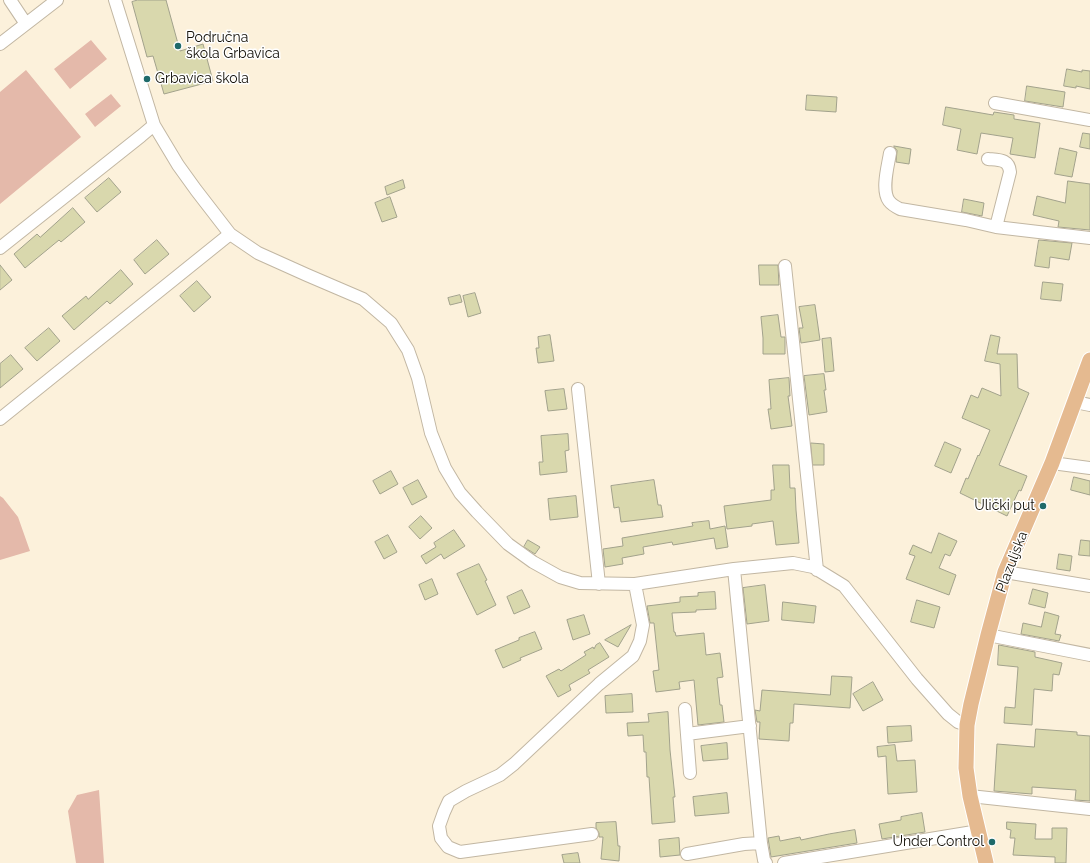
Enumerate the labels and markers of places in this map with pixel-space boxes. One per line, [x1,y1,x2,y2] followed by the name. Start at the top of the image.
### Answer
[186,30,280,62] place label: Područna škola Grbavica
[173,41,183,51] marker: Područna škola Grbavica
[155,71,249,87] place label: Grbavica škola
[142,74,152,84] marker: Grbavica škola
[974,498,1035,514] place label: Ulički put
[1038,501,1048,511] marker: Ulički put
[892,834,984,850] place label: Under Control
[987,837,997,847] marker: Under Control

